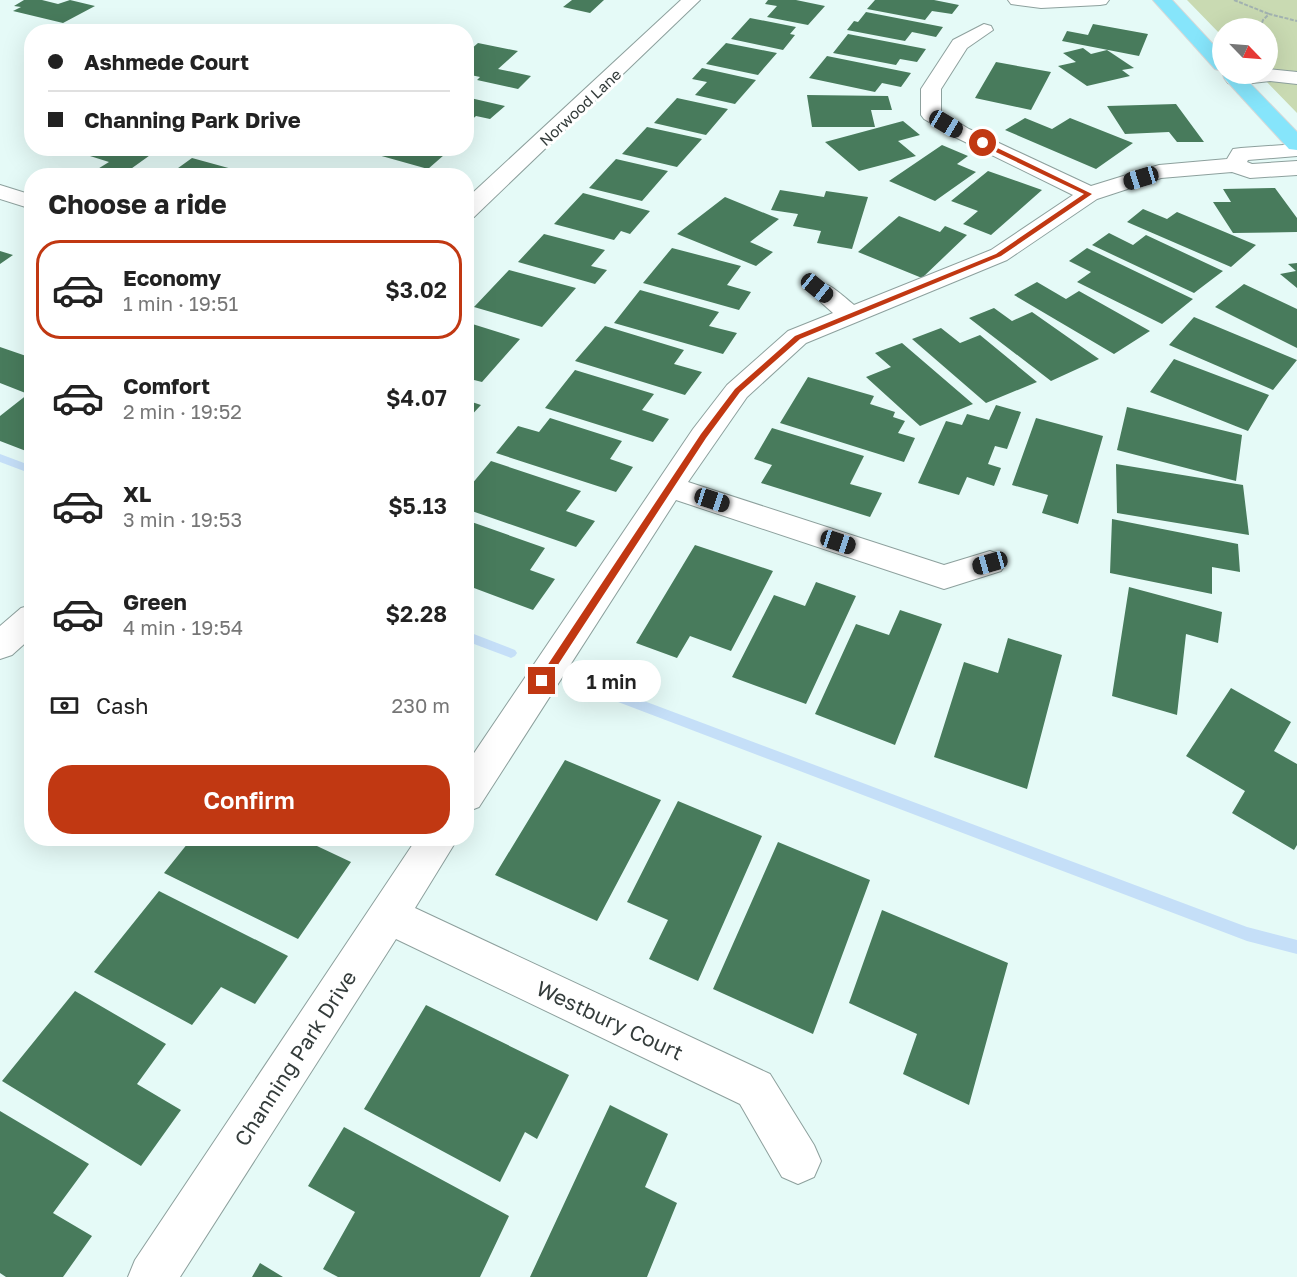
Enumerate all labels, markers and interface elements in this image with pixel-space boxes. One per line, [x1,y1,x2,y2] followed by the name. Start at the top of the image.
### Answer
[1212,18,1278,84] north arrow
[1212,18,1278,84] map controls
[84,48,249,75] text: Ashmede Court
[536,65,625,149] street label: Norwood Lane
[84,106,301,133] text: Channing Park Drive
[926,107,966,141] car
[969,129,996,156] route start
[1121,164,1161,192] car
[48,188,227,220] text: Choose a ride
[51,263,105,317] icon: car
[123,264,221,291] text: Economy
[797,270,837,306] car
[385,276,447,303] text: $3.02
[123,291,238,315] text: 1 min · 19:51
[51,371,105,425] icon: car
[123,372,210,399] text: Comfort
[386,384,447,411] text: $4.07
[123,399,242,423] text: 2 min · 19:52
[51,479,105,533] icon: car
[123,480,151,507] text: XL
[692,486,732,514] car
[388,492,447,519] text: $5.13
[123,507,242,531] text: 3 min · 19:53
[818,528,858,556] car
[970,549,1010,577] car
[51,587,105,641] icon: car
[123,588,187,615] text: Green
[385,600,447,627] text: $2.28
[123,615,243,639] text: 4 min · 19:54
[563,660,662,702] callout: 1 min
[528,667,555,694] route end
[586,669,637,693] text: 1 min
[48,689,81,722] icon: cash
[96,692,149,719] text: Cash
[392,693,450,717] text: 230 m
[48,765,450,834] button: Confirm
[228,965,362,1151] street label: Channing Park Drive
[532,975,688,1065] street label: Westbury Court

